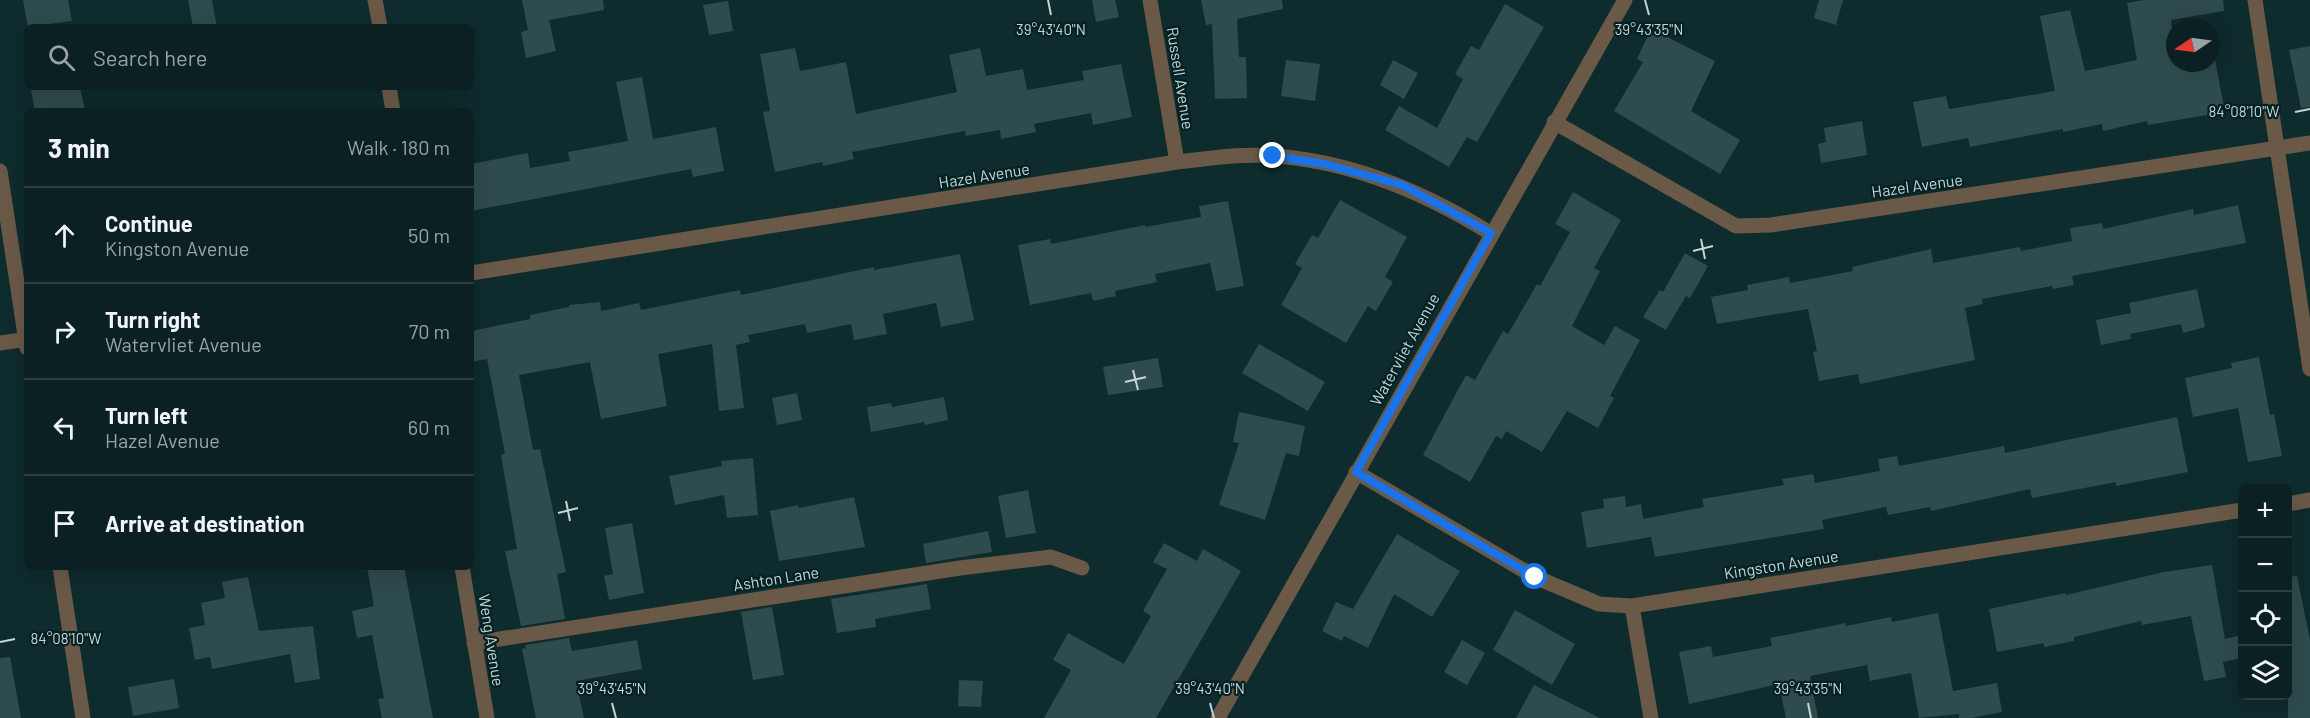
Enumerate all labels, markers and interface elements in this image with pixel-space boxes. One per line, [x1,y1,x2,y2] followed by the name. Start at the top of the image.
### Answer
[2166,18,2220,72] north arrow
[1016,20,1086,38] text: 39°43'40"N
[1615,20,1683,38] text: 39°43'35"N
[24,24,474,90] search box
[1164,25,1198,131] street label: Russell Avenue
[45,41,78,74] icon: search
[93,44,207,70] text: Search here
[2209,102,2279,120] text: 84°08'10"W
[48,132,110,163] text: 3 min
[347,135,450,159] text: Walk · 180 m
[1259,142,1285,168] route end
[937,158,1031,192] street label: Hazel Avenue
[1870,169,1964,201] street label: Hazel Avenue
[105,210,193,236] text: Continue
[48,219,81,252] icon: ahead
[408,223,450,247] text: 50 m
[105,236,249,260] text: Kingston Avenue
[1365,290,1443,408] street label: Watervliet Avenue
[105,306,200,332] text: Turn right
[48,315,81,348] icon: right
[409,319,450,343] text: 70 m
[105,332,262,356] text: Watervliet Avenue
[105,402,188,428] text: Turn left
[48,411,81,444] icon: left
[408,415,450,439] text: 60 m
[105,428,220,452] text: Hazel Avenue
[2238,484,2292,700] map controls
[2238,484,2292,538] button: +
[48,507,81,540] icon: arrive
[105,510,304,536] text: Arrive at destination
[2238,538,2292,592] button: −
[1722,546,1840,582] street label: Kingston Avenue
[732,562,820,594] street label: Ashton Lane
[1521,563,1547,589] route start
[2238,592,2292,646] button: locate
[475,593,509,687] street label: Weng Avenue
[31,629,101,647] text: 84°08'10"W
[2238,646,2292,700] button: layers
[577,679,647,697] text: 39°43'45"N
[1175,679,1245,697] text: 39°43'40"N
[1774,679,1842,697] text: 39°43'35"N

